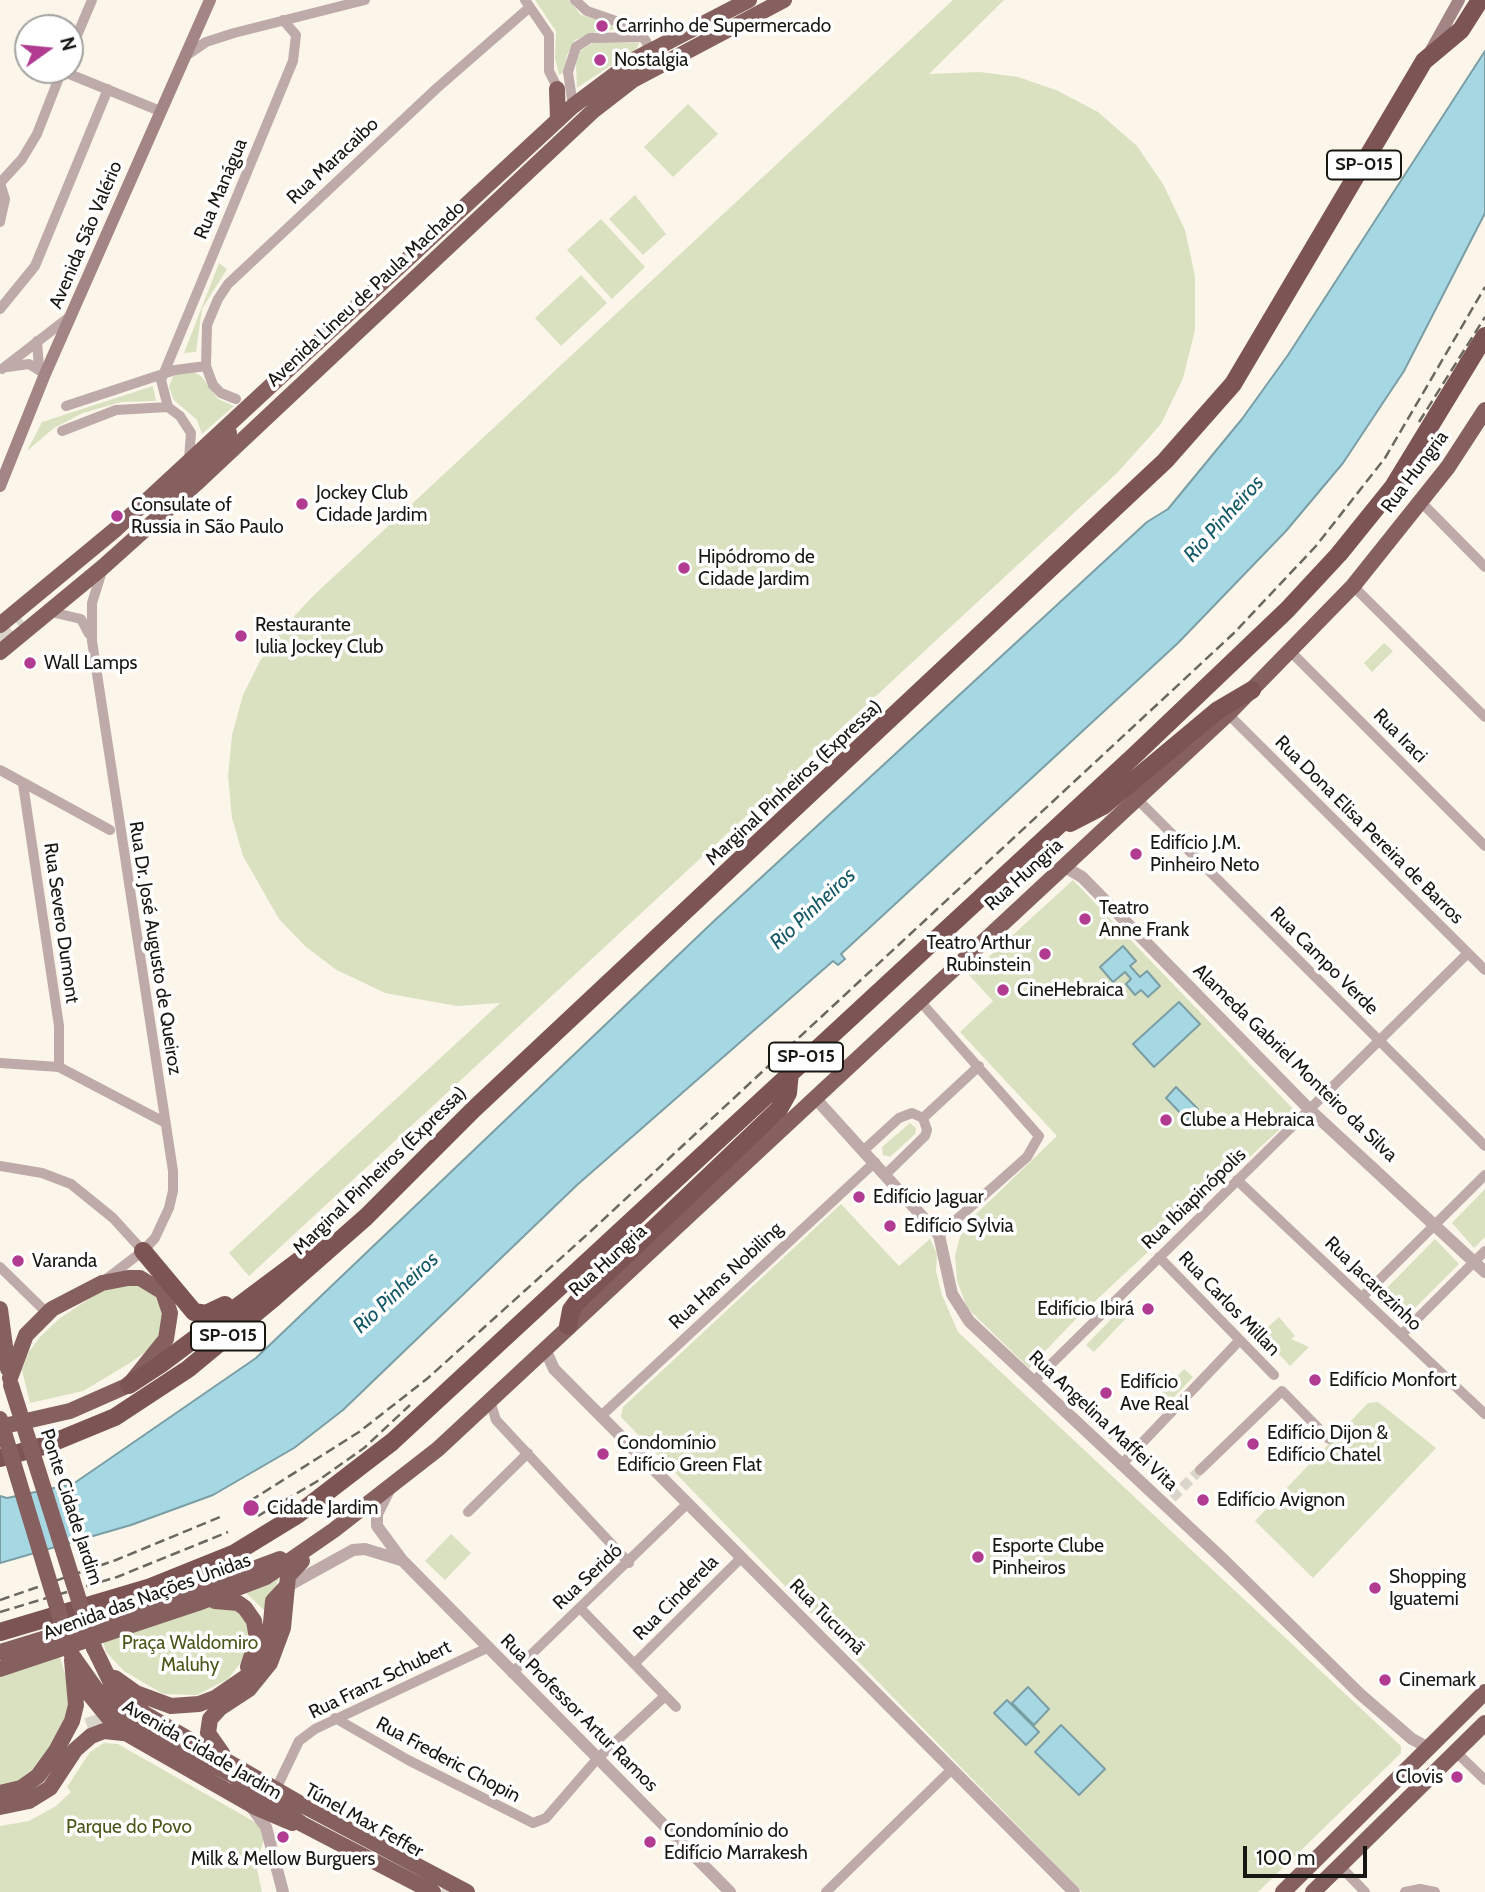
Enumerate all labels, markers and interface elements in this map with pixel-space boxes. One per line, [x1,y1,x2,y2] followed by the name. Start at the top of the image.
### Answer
[14,14,84,84] north arrow
[616,15,831,37] place label: Carrinho de Supermercado
[594,18,610,34] marker: Carrinho de Supermercado
[55,34,81,53] text: N
[614,49,688,71] place label: Nostalgia
[592,52,608,68] marker: Nostalgia
[283,113,383,209] street label: Rua Maracaibo
[190,135,252,243] street label: Rua Manágua
[1327,150,1401,180] road number: SP-015
[45,158,127,312] street label: Avenida São Valério
[262,196,470,392] street label: Avenida Lineu de Paula Machado
[1377,426,1453,518] street label: Rua Hungria
[1179,471,1269,567] water label: Rio Pinheiros
[316,482,427,526] place label: Jockey Club Cidade Jardim
[131,494,284,538] place label: Consulate of Russia in São Paulo
[294,496,310,512] marker: Jockey Club Cidade Jardim
[109,508,125,524] marker: Consulate of Russia in São Paulo
[698,546,815,590] place label: Hipódromo de Cidade Jardim
[676,560,692,576] marker: Hipódromo de Cidade Jardim
[255,614,383,658] place label: Restaurante Iulia Jockey Club
[233,628,249,644] marker: Restaurante Iulia Jockey Club
[44,652,137,674] place label: Wall Lamps
[22,655,38,671] marker: Wall Lamps
[701,695,887,871] street label: Marginal Pinheiros (Expressa)
[1368,704,1432,768] street label: Rua Iraci
[1270,731,1468,929] street label: Rua Dona Elisa Pereira de Barros
[124,820,186,1076] street label: Rua Dr. José Augusto de Queiroz
[1150,832,1260,876] place label: Edifício J.M. Pinheiro Neto
[980,834,1068,916] street label: Rua Hungria
[38,841,84,1005] street label: Rua Severo Dumont
[1128,846,1144,862] marker: Edifício J.M. Pinheiro Neto
[765,863,861,955] water label: Rio Pinheiros
[1099,897,1189,941] place label: Teatro Anne Frank
[1265,902,1383,1020] street label: Rua Campo Verde
[1077,911,1093,927] marker: Teatro Anne Frank
[926,932,1031,976] place label: Teatro Arthur Rubinstein
[1037,946,1053,962] marker: Teatro Arthur Rubinstein
[1188,959,1402,1167] street label: Alameda Gabriel Monteiro da Silva
[1017,979,1124,1001] place label: CineHebraica
[995,982,1011,998] marker: CineHebraica
[769,1042,843,1072] road number: SP-015
[288,1082,472,1260] street label: Marginal Pinheiros (Expressa)
[1180,1109,1314,1131] place label: Clube a Hebraica
[1158,1112,1174,1128] marker: Clube a Hebraica
[1137,1144,1251,1254] street label: Rua Ibiapinópolis
[873,1186,984,1208] place label: Edifício Jaguar
[851,1189,867,1205] marker: Edifício Jaguar
[904,1215,1014,1237] place label: Edifício Sylvia
[665,1218,787,1334] street label: Rua Hans Nobiling
[882,1218,898,1234] marker: Edifício Sylvia
[564,1220,652,1302] street label: Rua Hungria
[1320,1232,1426,1336] street label: Rua Jacarezinho
[348,1247,444,1339] water label: Rio Pinheiros
[1173,1247,1285,1361] street label: Rua Carlos Millan
[32,1250,97,1272] place label: Varanda
[10,1253,26,1269] marker: Varanda
[1037,1298,1134,1320] place label: Edifício Ibirá
[1140,1301,1156,1317] marker: Edifício Ibirá
[191,1322,265,1350] road number: SP-015
[1024,1346,1182,1496] street label: Rua Angelina Maffei Vita
[1329,1369,1457,1391] place label: Edifício Monfort
[1120,1371,1189,1415] place label: Edifício Ave Real
[1307,1372,1323,1388] marker: Edifício Monfort
[1098,1385,1114,1401] marker: Edifício Ave Real
[1267,1422,1388,1466] place label: Edifício Dijon & Edifício Chatel
[35,1426,107,1588] street label: Ponte Cidade Jardim
[617,1432,762,1476] place label: Condomínio Edifício Green Flat
[1245,1436,1261,1452] marker: Edifício Dijon & Edifício Chatel
[595,1446,611,1462] marker: Condomínio Edifício Green Flat
[1217,1489,1345,1511] place label: Edifício Avignon
[1195,1492,1211,1508] marker: Edifício Avignon
[267,1497,378,1519] place label: Cidade Jardim
[241,1498,261,1518] marker: Cidade Jardim
[992,1535,1104,1579] place label: Esporte Clube Pinheiros
[549,1539,627,1615] street label: Rua Seridó
[40,1549,254,1645] street label: Avenida das Nações Unidas
[970,1549,986,1565] marker: Esporte Clube Pinheiros
[629,1551,723,1645] street label: Rua Cinderela
[1389,1566,1466,1610] place label: Shopping Iguatemi
[785,1575,869,1659] street label: Rua Tucumã
[1367,1580,1383,1596] marker: Shopping Iguatemi
[495,1629,663,1797] street label: Rua Professor Artur Ramos
[122,1632,258,1676] park label: Praça Waldomiro Maluhy
[305,1636,455,1724] street label: Rua Franz Schubert
[1399,1669,1476,1691] place label: Cinemark
[1377,1672,1393,1688] marker: Cinemark
[118,1695,286,1805] street label: Avenida Cidade Jardim
[372,1712,524,1808] street label: Rua Frederic Chopin
[1395,1766,1443,1788] place label: Clovis
[1449,1769,1465,1785] marker: Clovis
[301,1779,427,1863] street label: Túnel Max Feffer
[66,1816,192,1838] park label: Parque do Povo
[664,1820,808,1864] place label: Condomínio do Edifício Marrakesh
[275,1829,291,1845] marker: Milk & Mellow Burguers
[1247,1832,1371,1876] scale bar
[642,1834,658,1850] marker: Condomínio do Edifício Marrakesh
[1256,1845,1315,1870] text: 100 m
[191,1848,375,1870] place label: Milk & Mellow Burguers

